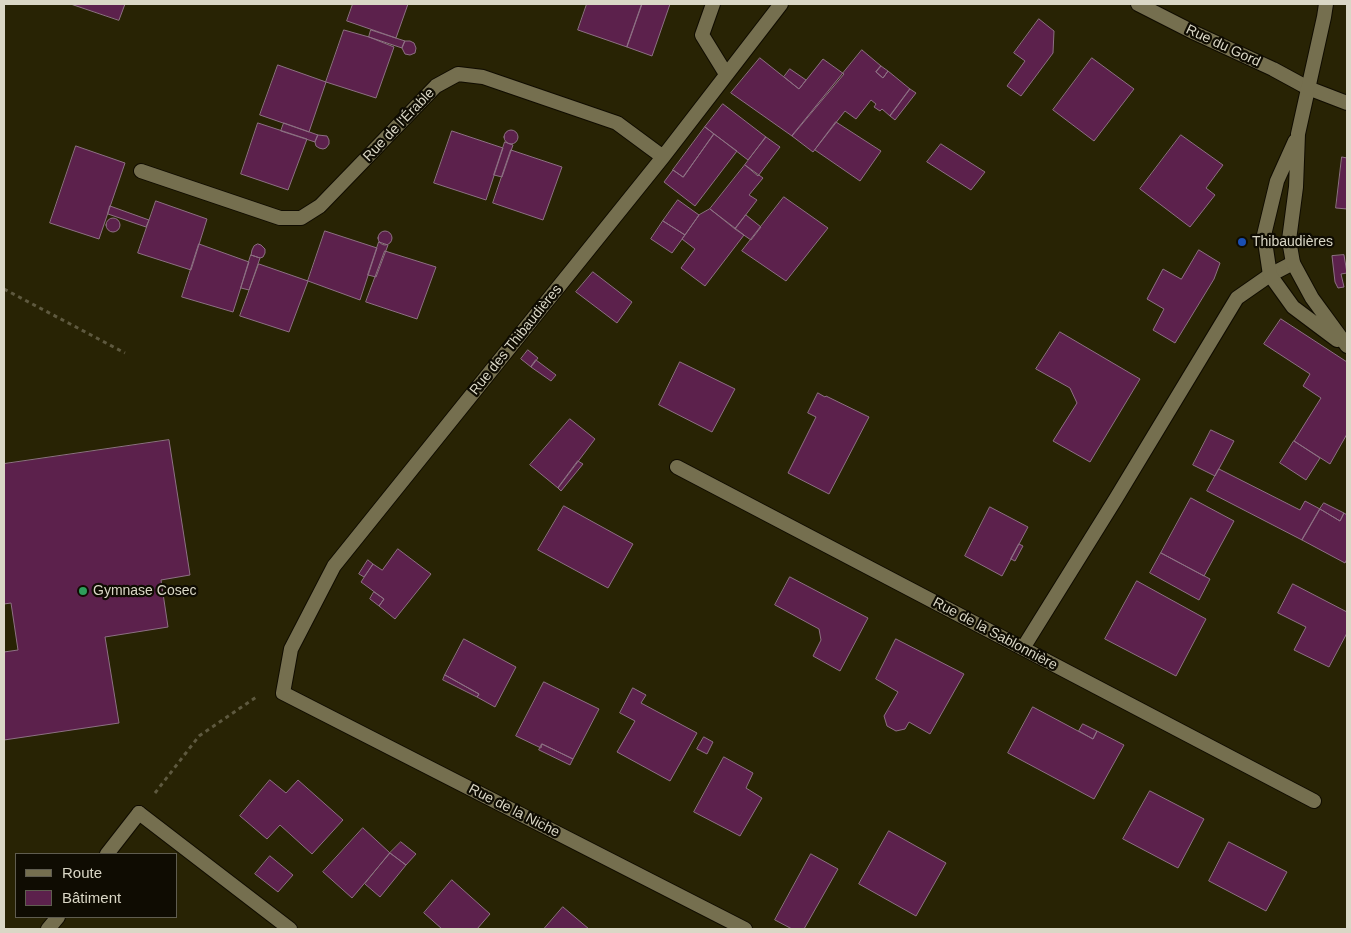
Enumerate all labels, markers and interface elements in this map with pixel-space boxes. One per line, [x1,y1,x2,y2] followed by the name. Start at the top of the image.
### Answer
[1183,21,1263,71] street label: Rue du Gord
[360,85,438,165] street label: Rue de l'Érable
[1252,234,1333,250] place label: Thibaudières
[1236,236,1248,248] marker: Thibaudières
[466,281,566,399] street label: Rue des Thibaudières
[93,583,196,599] place label: Gymnase Cosec
[77,585,89,597] marker: Gymnase Cosec
[930,594,1060,674] street label: Rue de la Sablonnière
[466,781,562,841] street label: Rue de la Niche
[15,853,178,918] legend
[62,864,102,881] text: Route
[62,889,121,906] text: Bâtiment

